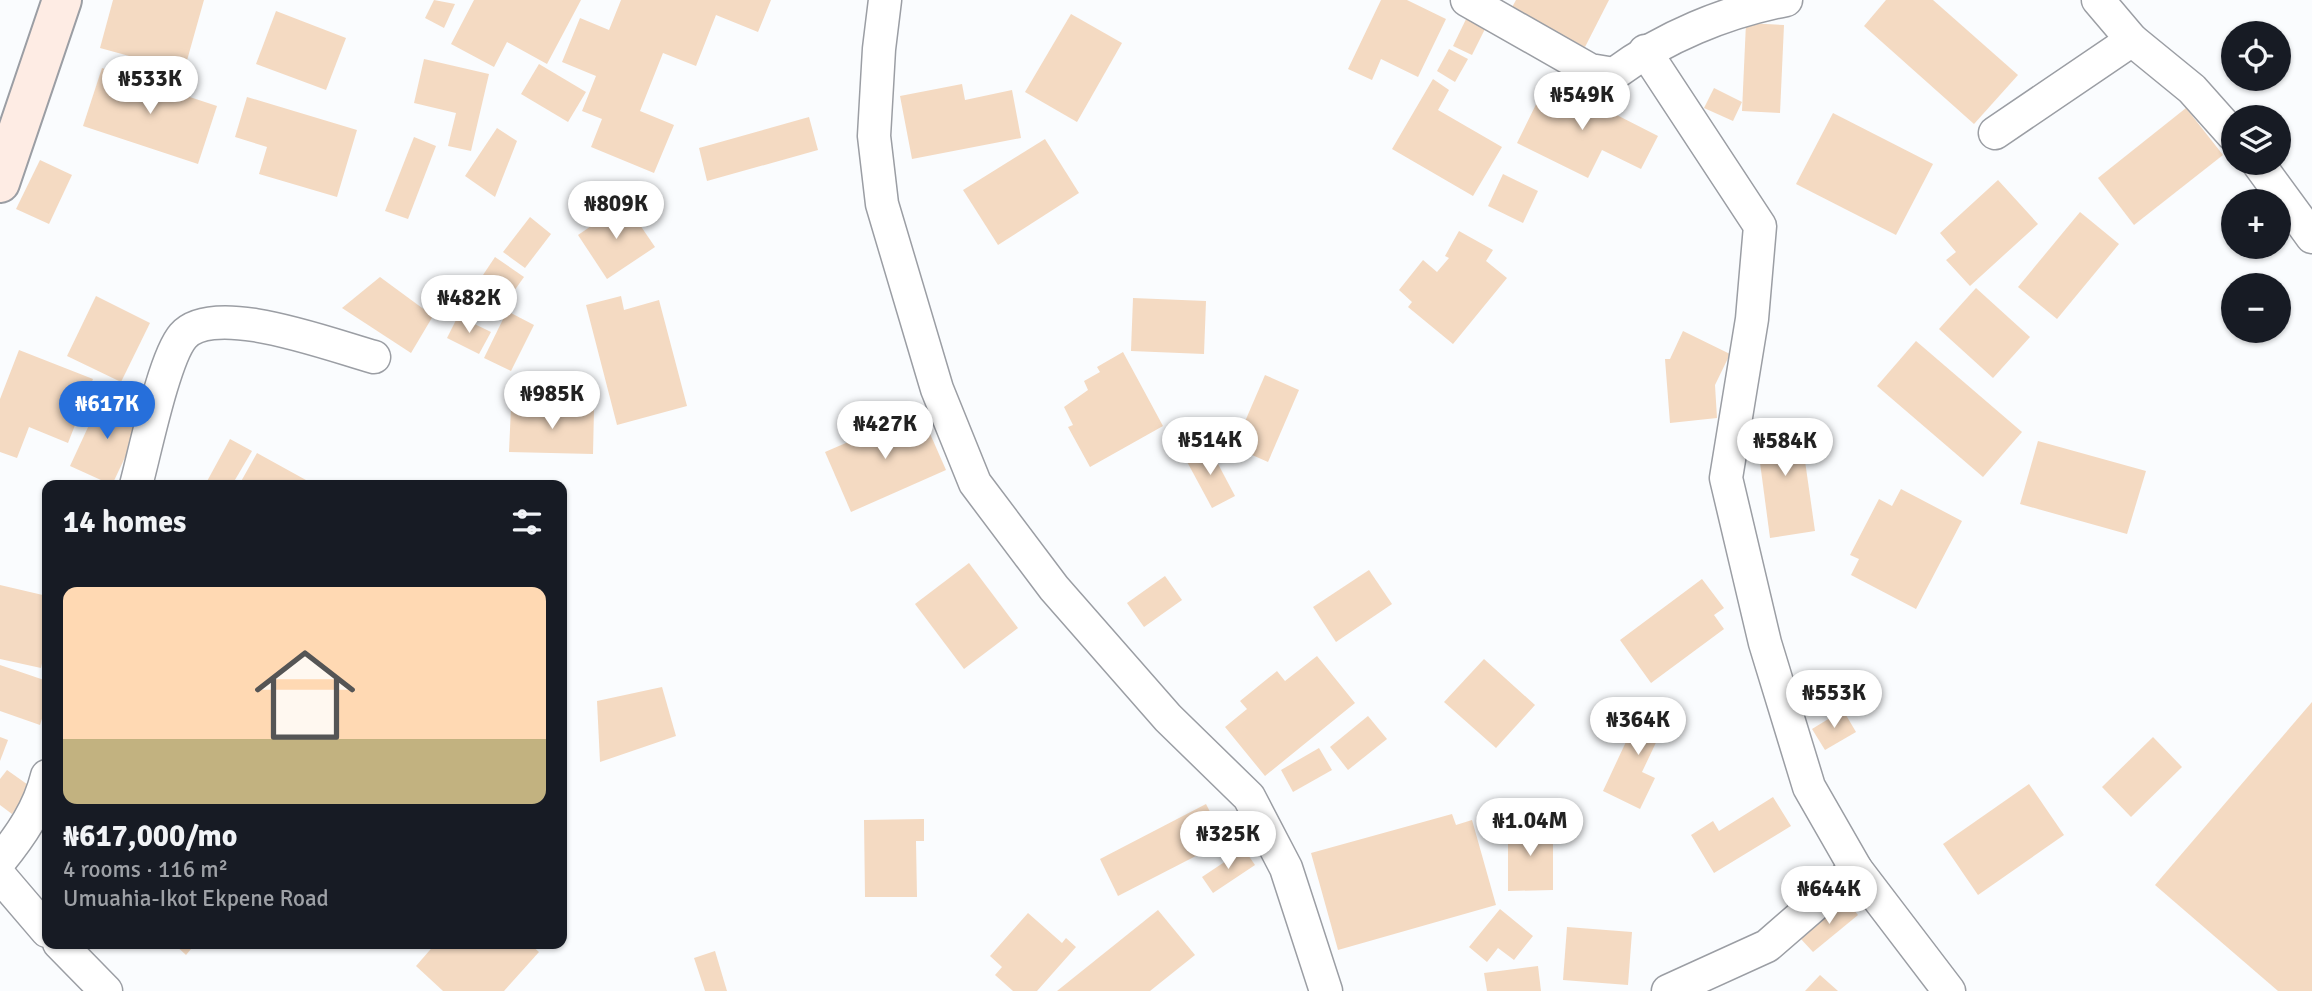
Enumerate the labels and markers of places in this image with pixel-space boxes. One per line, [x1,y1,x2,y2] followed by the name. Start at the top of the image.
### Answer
[101,57,199,116] pin: ₦533K
[1533,72,1631,132] pin: ₦549K
[567,182,665,241] pin: ₦809K
[420,276,518,335] pin: ₦482K
[503,372,601,431] pin: ₦985K
[58,382,156,441] pin: ₦617K
[836,402,934,461] pin: ₦427K
[1161,418,1259,477] pin: ₦514K
[1736,419,1834,478] pin: ₦584K
[1785,670,1883,730] pin: ₦553K
[1589,698,1687,757] pin: ₦364K
[1473,798,1587,858] pin: ₦1.04M
[1179,812,1277,871] pin: ₦325K
[1780,866,1878,926] pin: ₦644K

